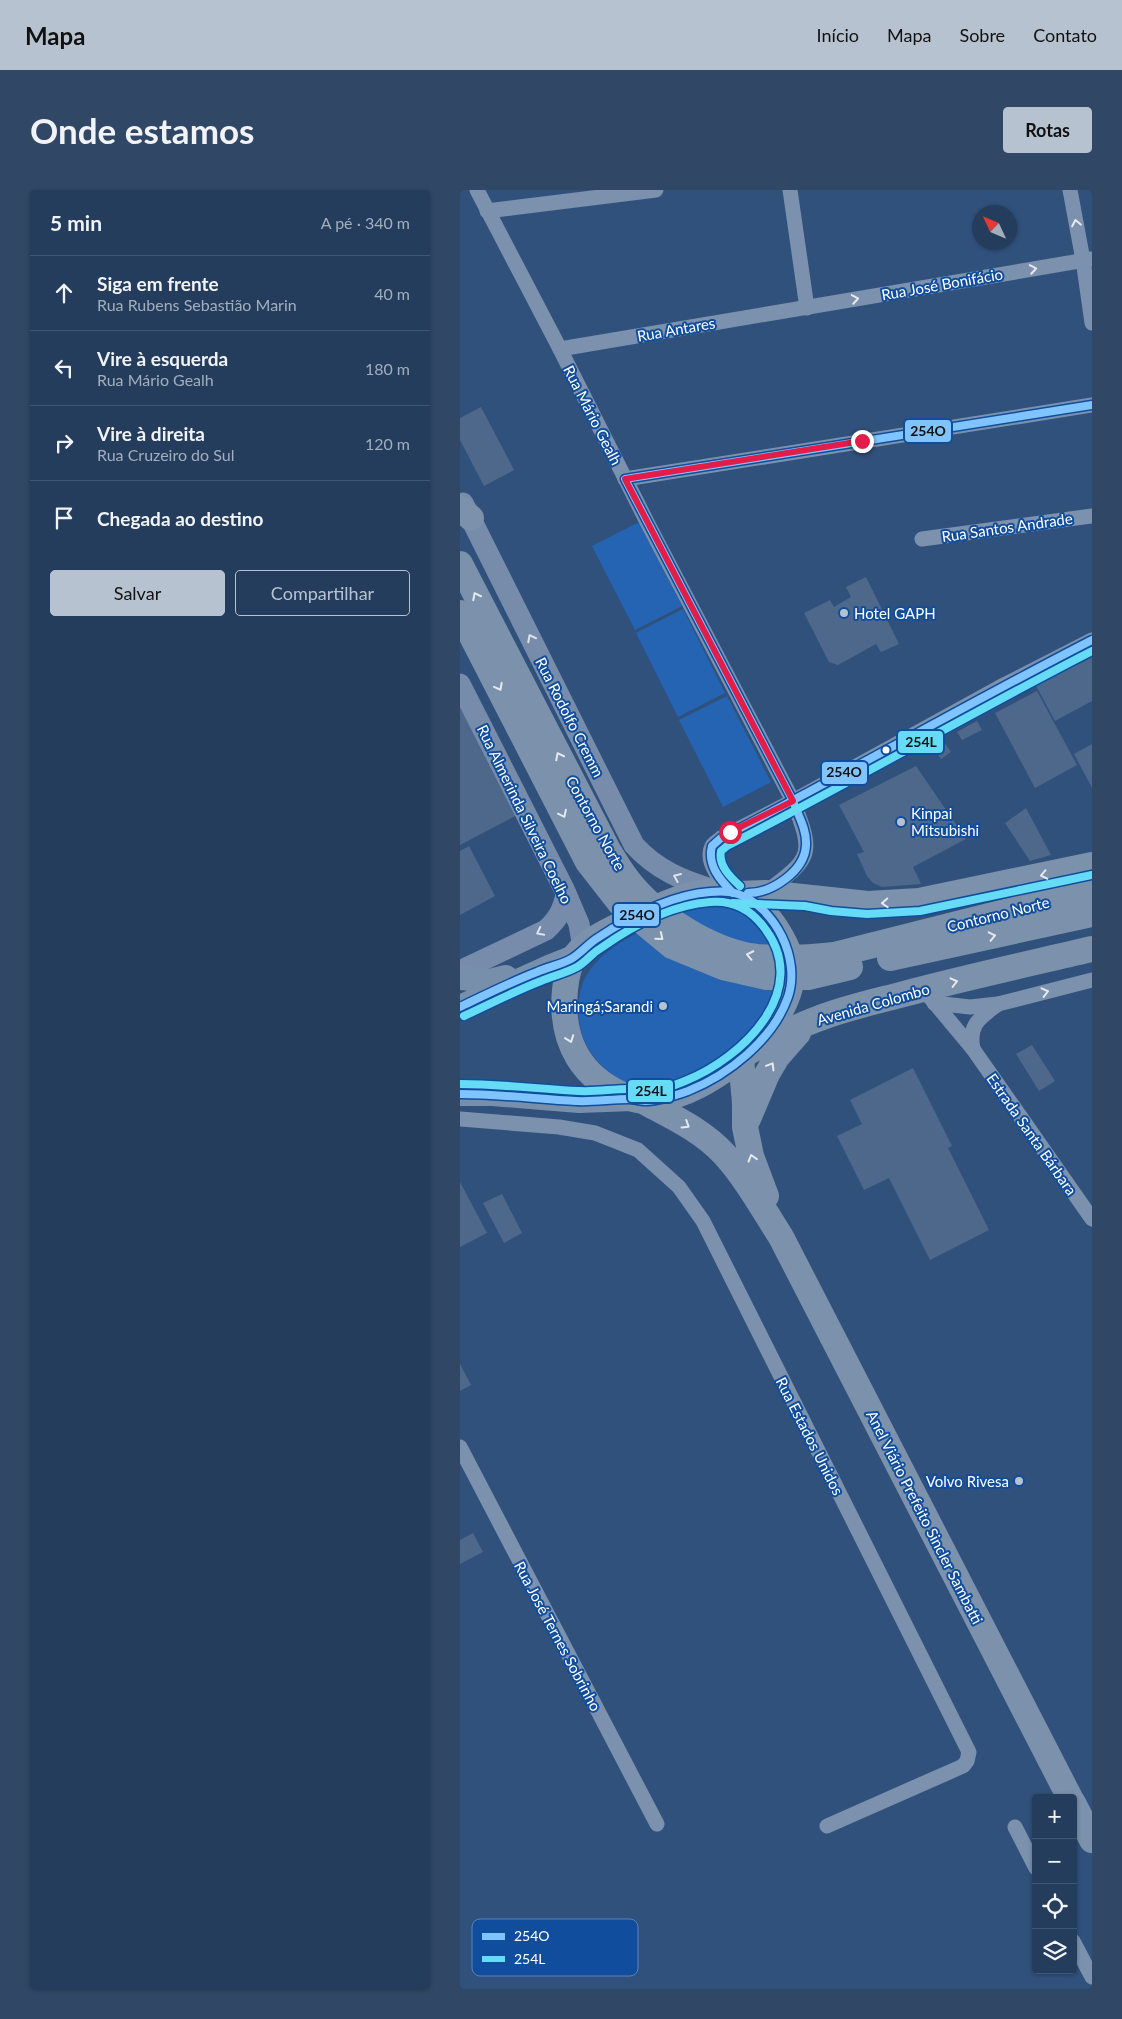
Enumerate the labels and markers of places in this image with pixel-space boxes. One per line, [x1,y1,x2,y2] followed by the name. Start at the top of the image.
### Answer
[854,604,936,622] place label: Hotel GAPH
[838,607,850,619] marker: Hotel GAPH
[881,745,891,755] unlabelled marker
[911,804,979,839] place label: Kinpai Mitsubishi
[895,816,907,828] marker: Kinpai Mitsubishi
[547,997,653,1015] place label: Maringá;Sarandi
[657,1000,669,1012] marker: Maringá;Sarandi
[926,1472,1009,1490] place label: Volvo Rivesa
[1013,1475,1025,1487] marker: Volvo Rivesa

